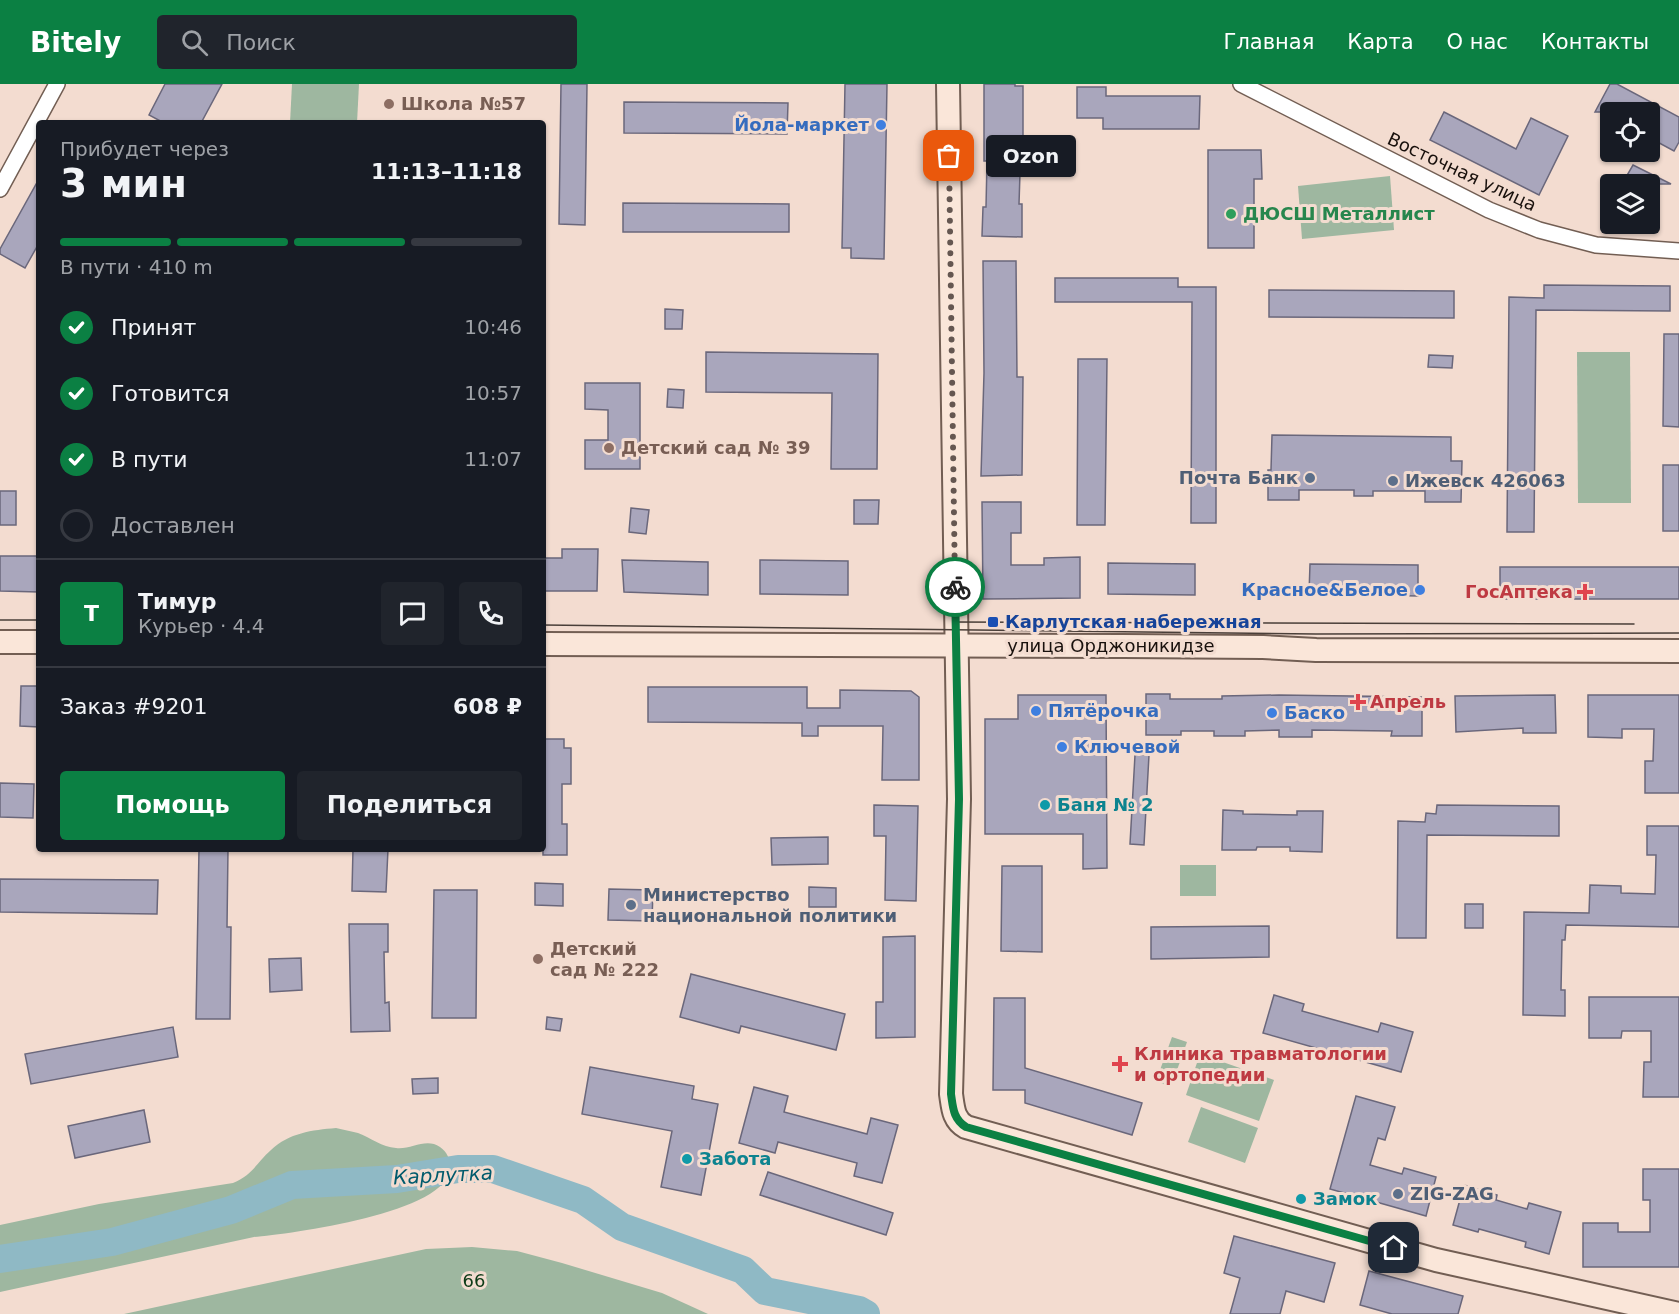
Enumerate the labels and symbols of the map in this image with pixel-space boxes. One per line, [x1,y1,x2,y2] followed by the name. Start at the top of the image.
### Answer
[401,93,526,114] place label: Школа №57
[382,97,396,111] marker: Школа №57
[734,114,870,135] place label: Йола-маркет
[874,118,888,132] marker: Йола-маркет
[1384,128,1540,215] street label: Восточная улица
[923,130,974,181] pin
[985,135,1075,177] callout: Ozon
[1243,203,1435,224] place label: ДЮСШ Металлист
[1224,207,1238,221] marker: ДЮСШ Металлист
[621,437,811,458] place label: Детский сад № 39
[602,441,616,455] marker: Детский сад № 39
[1179,467,1298,488] place label: Почта Банк
[1405,470,1566,491] place label: Ижевск 426063
[1303,471,1317,485] marker: Почта Банк
[1386,474,1400,488] marker: Ижевск 426063
[925,557,985,617] courier
[1241,579,1408,600] place label: Красное&Белое
[1465,581,1573,602] place label: ГосАптека
[1413,583,1427,597] marker: Красное&Белое
[1578,585,1592,599] marker: ГосАптека
[1005,611,1261,632] place label: Карлутская набережная
[986,615,1000,629] marker: Карлутская набережная
[1007,635,1215,656] street label: улица Орджоникидзе
[1370,691,1446,712] place label: Апрель
[1351,695,1365,709] marker: Апрель
[1048,700,1159,721] place label: Пятёрочка
[1284,702,1345,723] place label: Баско
[1029,704,1043,718] marker: Пятёрочка
[1265,706,1279,720] marker: Баско
[1074,736,1180,757] place label: Ключевой
[1055,740,1069,754] marker: Ключевой
[1057,794,1154,815] place label: Баня № 2
[1038,798,1052,812] marker: Баня № 2
[643,884,897,926] place label: Министерство национальной политики
[624,898,638,912] marker: Министерство национальной политики
[550,938,659,980] place label: Детский сад № 222
[531,952,545,966] marker: Детский сад № 222
[1134,1043,1387,1085] place label: Клиника травматологии и ортопедии
[1111,1055,1129,1073] marker: Клиника травматологии и ортопедии
[699,1148,771,1169] place label: Забота
[680,1152,694,1166] marker: Забота
[393,1160,493,1190] water label: Карлутка
[1410,1183,1494,1204] place label: ZIG-ZAG
[1391,1187,1405,1201] marker: ZIG-ZAG
[1313,1188,1377,1209] place label: Замок
[1294,1192,1308,1206] marker: Замок
[1368,1222,1419,1273] pin
[463,1270,485,1291] park label: 66

